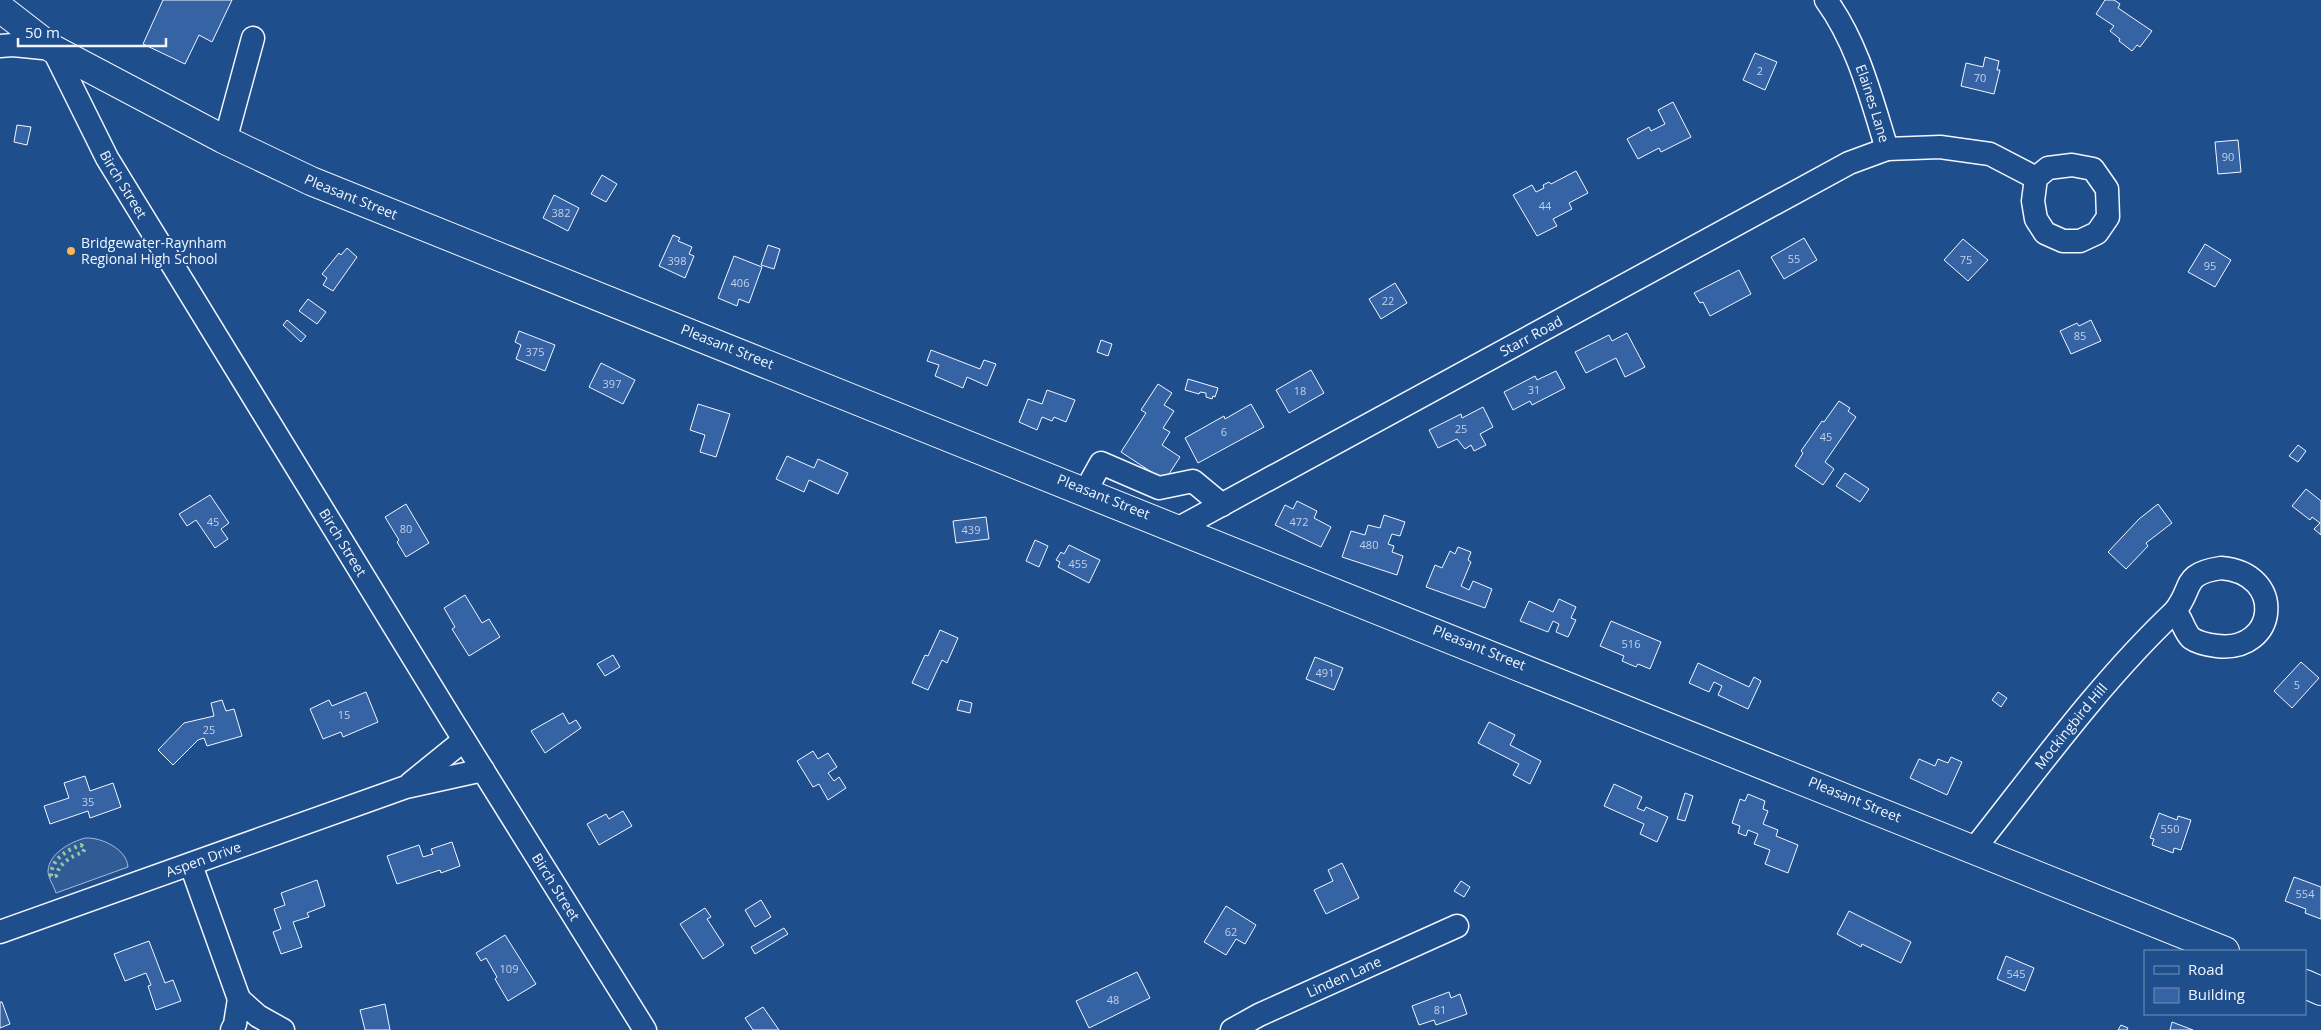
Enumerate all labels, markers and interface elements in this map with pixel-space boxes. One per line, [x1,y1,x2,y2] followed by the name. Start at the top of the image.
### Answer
[18,15,165,47] scale bar
[25,22,60,42] text: 50 m
[1852,61,1894,145] street label: Elaines Lane
[1757,63,1763,78] house number: 2
[1974,70,1986,85] house number: 70
[96,147,152,222] street label: Birch Street
[2222,149,2234,164] house number: 90
[302,169,401,223] street label: Pleasant Street
[1539,198,1552,213] house number: 44
[552,205,570,220] house number: 382
[81,233,226,268] place label: Bridgewater-Raynham Regional High School
[65,245,77,257] marker: Bridgewater-Raynham Regional High School
[1788,251,1800,266] house number: 55
[1960,252,1972,267] house number: 75
[668,253,686,268] house number: 398
[2204,258,2216,273] house number: 95
[731,275,749,290] house number: 406
[1382,293,1394,308] house number: 22
[1496,311,1566,361] street label: Starr Road
[678,319,777,373] street label: Pleasant Street
[2074,328,2086,343] house number: 85
[526,344,544,359] house number: 375
[603,376,621,391] house number: 397
[1528,382,1540,397] house number: 31
[1294,383,1306,398] house number: 18
[1455,421,1467,436] house number: 25
[1221,424,1227,439] house number: 6
[1820,429,1832,444] house number: 45
[1055,469,1153,523] street label: Pleasant Street
[315,505,371,580] street label: Birch Street
[207,514,219,529] house number: 45
[1290,514,1308,529] house number: 472
[400,521,412,536] house number: 80
[962,522,980,537] house number: 439
[1360,537,1378,552] house number: 480
[1069,556,1087,571] house number: 455
[1430,620,1529,674] street label: Pleasant Street
[1622,636,1640,651] house number: 516
[1316,665,1334,680] house number: 491
[2294,677,2300,692] house number: 5
[2030,679,2111,773] street label: Mockingbird Hill
[338,707,350,722] house number: 15
[203,722,215,737] house number: 25
[1806,772,1904,826] street label: Pleasant Street
[82,794,94,809] house number: 35
[2161,821,2179,836] house number: 550
[163,837,244,881] street label: Aspen Drive
[528,849,585,924] street label: Birch Street
[2296,886,2315,901] house number: 554
[1225,924,1237,939] house number: 62
[2144,950,2306,1015] legend
[1303,951,1384,1001] street label: Linden Lane
[2188,959,2224,979] text: Road
[500,961,518,976] house number: 109
[2007,966,2025,981] house number: 545
[2188,984,2245,1004] text: Building
[1107,992,1119,1007] house number: 48
[1434,1002,1446,1017] house number: 81

